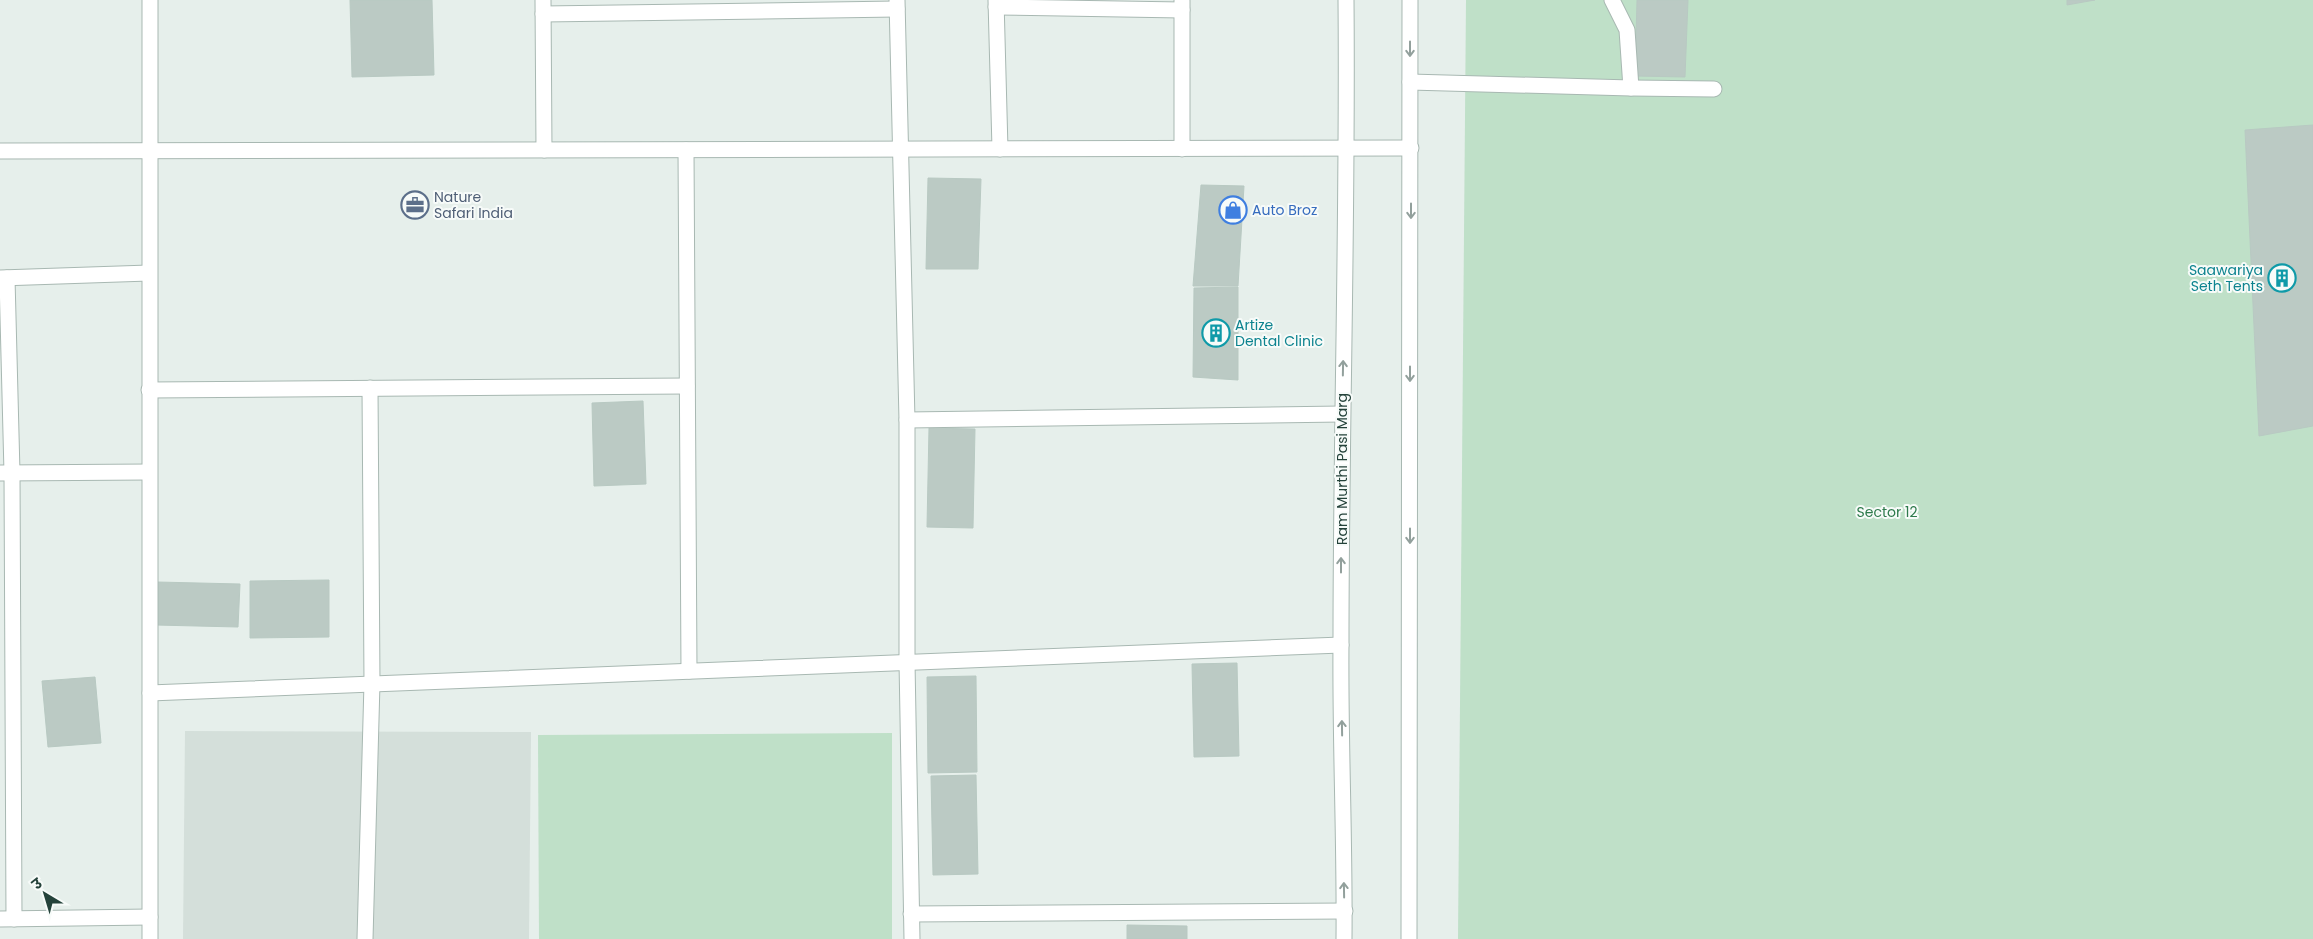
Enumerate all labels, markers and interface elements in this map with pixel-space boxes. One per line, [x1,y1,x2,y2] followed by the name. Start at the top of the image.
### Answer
[1405,40,1415,56] one-way arrow
[434,187,513,223] place label: Nature Safari India
[400,190,430,220] office icon: Nature Safari India
[1218,195,1248,225] shop icon: Auto Broz
[1252,200,1317,220] place label: Auto Broz
[1406,202,1416,219] one-way arrow
[2189,260,2263,296] place label: Saawariya Seth Tents
[2267,263,2297,293] building icon: Saawariya Seth Tents
[1235,315,1323,351] place label: Artize Dental Clinic
[1201,318,1231,348] building icon: Artize Dental Clinic
[1338,360,1348,376] one-way arrow
[1405,365,1415,381] one-way arrow
[1332,393,1352,545] street label: Ram Murthi Pasi Marg
[1857,502,1917,522] park label: Sector 12
[1405,528,1415,544] one-way arrow
[1336,558,1346,574] one-way arrow
[1337,720,1347,736] one-way arrow
[20,869,70,919] north arrow
[27,873,47,895] text: उ
[1339,883,1349,899] one-way arrow

